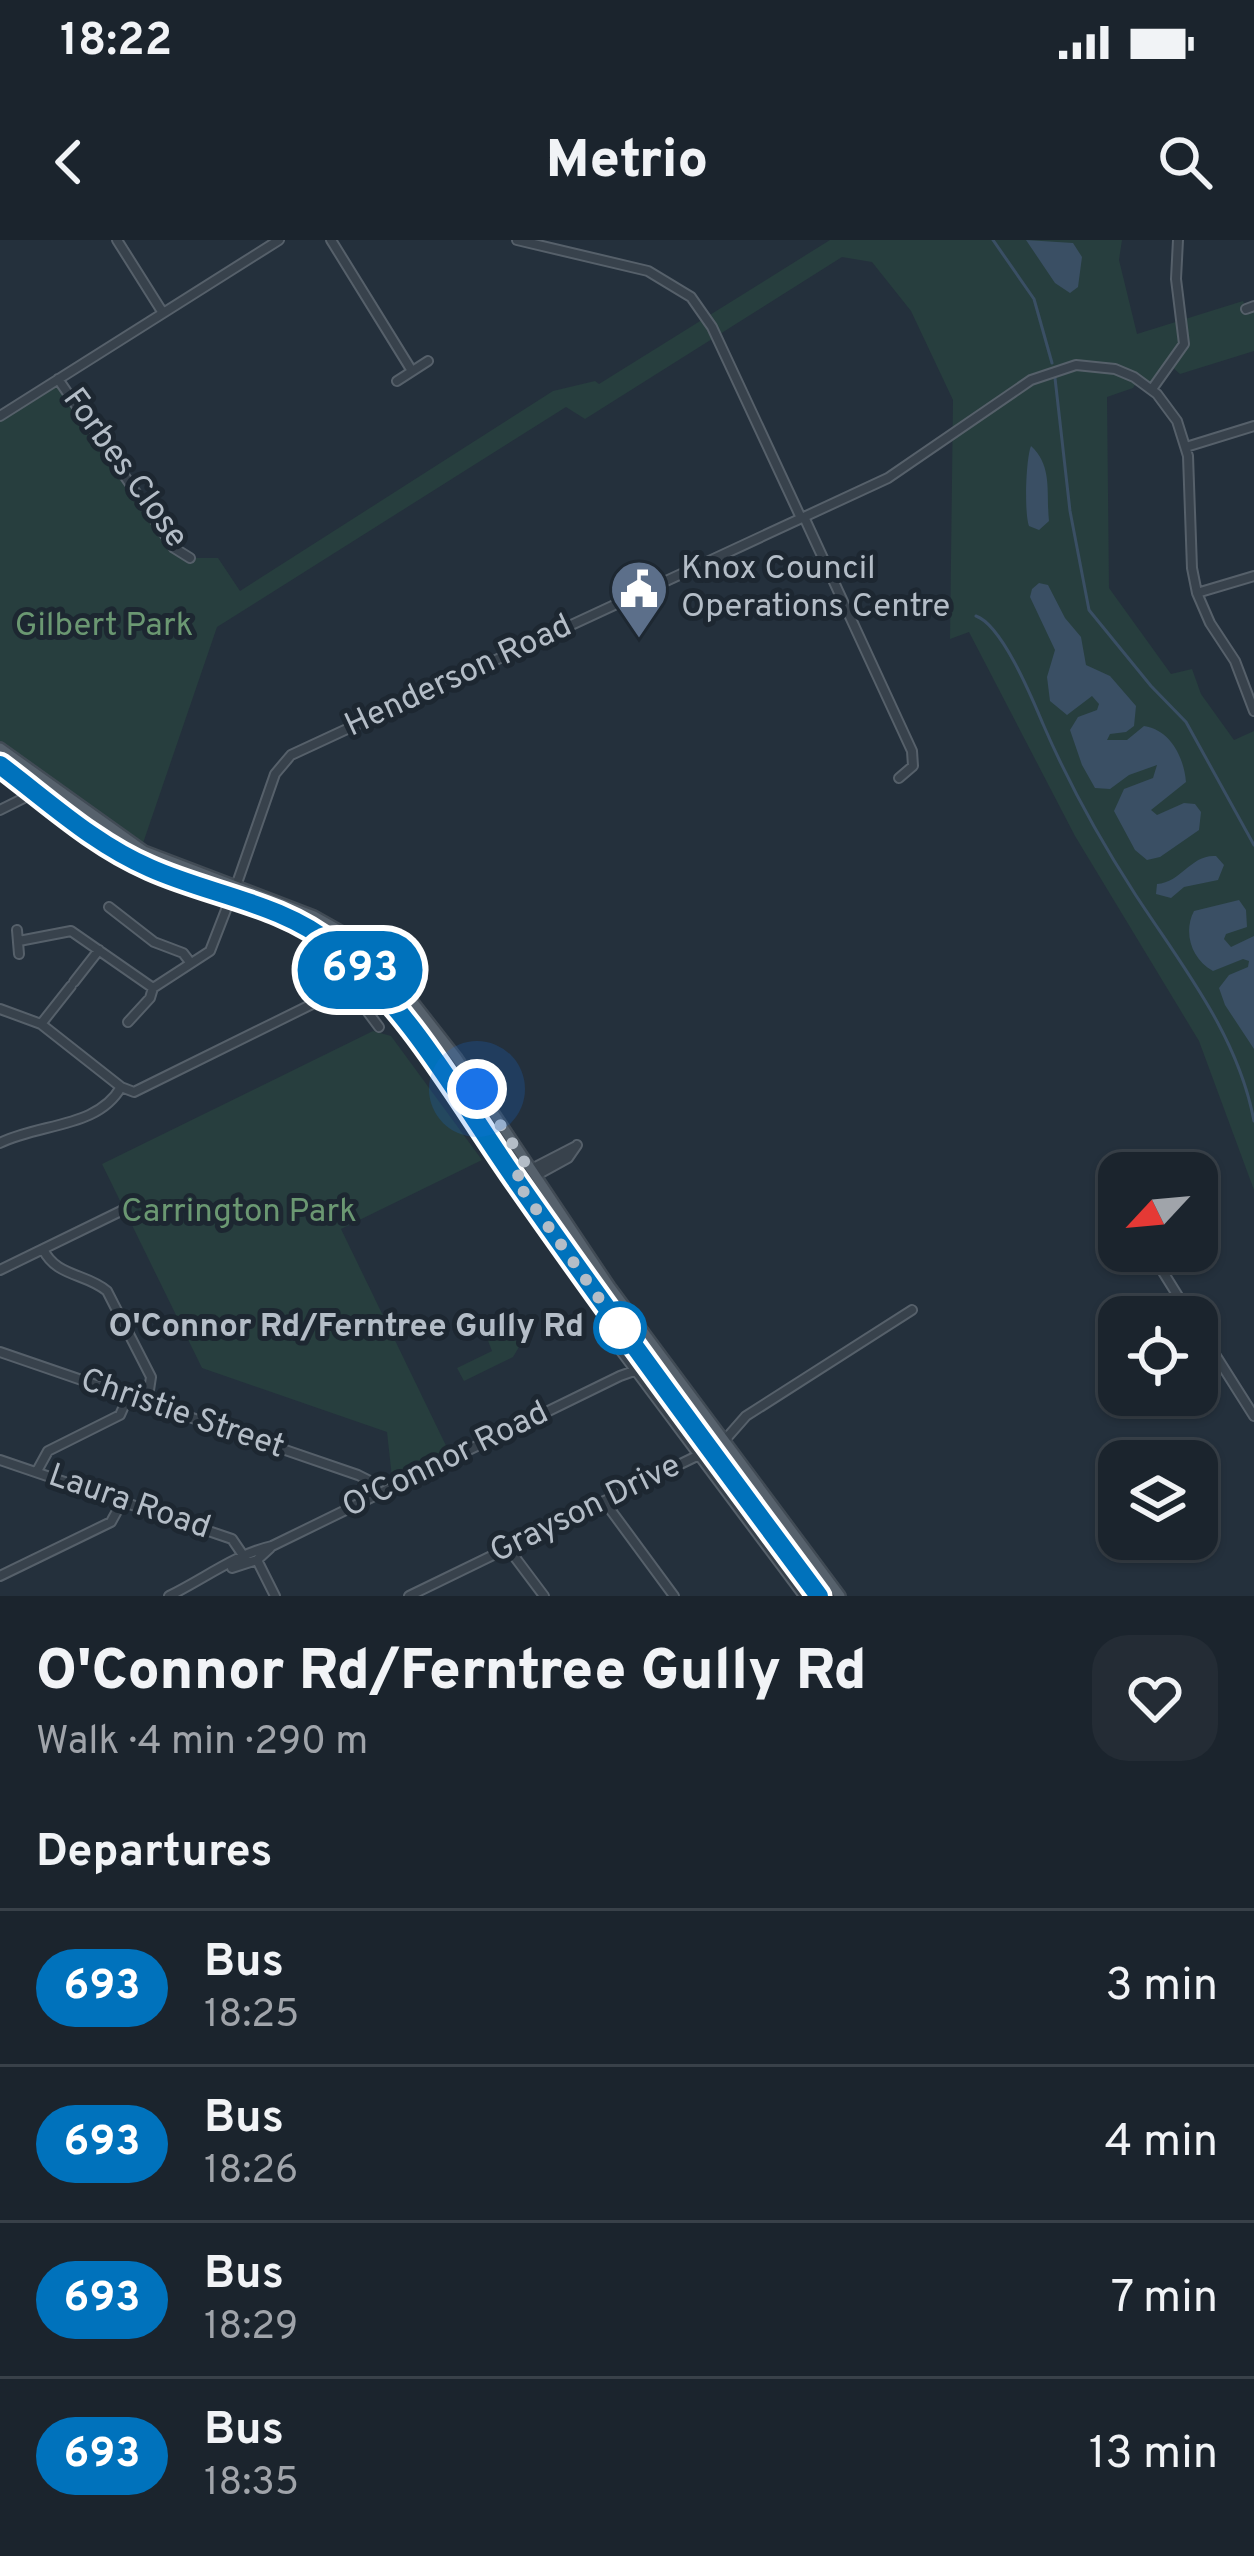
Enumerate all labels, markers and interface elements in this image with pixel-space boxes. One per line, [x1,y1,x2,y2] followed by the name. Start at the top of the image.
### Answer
[60,14,172,71] text: 18:22
[546,128,708,197] text: Metrio
[36,129,102,195] icon: back
[1152,129,1218,195] icon: search
[52,381,196,557] street label: Forbes Close
[681,549,950,629] place label: Knox Council Operations Centre
[608,558,670,640] public building icon: Knox Council Operations Centre
[15,606,193,648] park label: Gilbert Park
[339,606,579,748] street label: Henderson Road
[291,931,429,1009] line badge: 693
[322,943,398,996] text: 693
[447,1059,507,1119] your location
[1098,1152,1218,1272] north arrow
[1098,1152,1218,1560] map controls
[121,1192,357,1234] park label: Carrington Park
[1098,1296,1218,1416] button: locate
[595,1303,645,1353] marker: O'Connor Rd/Ferntree Gully Rd
[109,1307,584,1349] place label: O'Connor Rd/Ferntree Gully Rd
[74,1360,290,1470] street label: Christie Street
[336,1393,556,1529] street label: O'Connor Road
[1098,1440,1218,1560] button: layers
[484,1446,688,1574] street label: Grayson Drive
[43,1456,215,1550] street label: Laura Road
[1092,1635,1218,1761] button: heart
[36,1638,867,1710] text: O'Connor Rd/Ferntree Gully Rd
[36,1719,368,1768] text: Walk · 4 min · 290 m
[36,1825,272,1882] text: Departures
[204,1935,284,1992] text: Bus
[1105,1959,1218,2016] text: 3 min
[64,1961,140,2014] text: 693
[204,1992,299,2041] text: 18:25
[204,2091,284,2148] text: Bus
[1105,2115,1218,2172] text: 4 min
[64,2117,140,2170] text: 693
[204,2148,298,2197] text: 18:26
[204,2247,284,2304] text: Bus
[1111,2271,1218,2328] text: 7 min
[64,2273,140,2326] text: 693
[204,2304,298,2353] text: 18:29
[204,2403,284,2460] text: Bus
[1089,2427,1218,2484] text: 13 min
[64,2429,140,2482] text: 693
[204,2460,299,2509] text: 18:35

